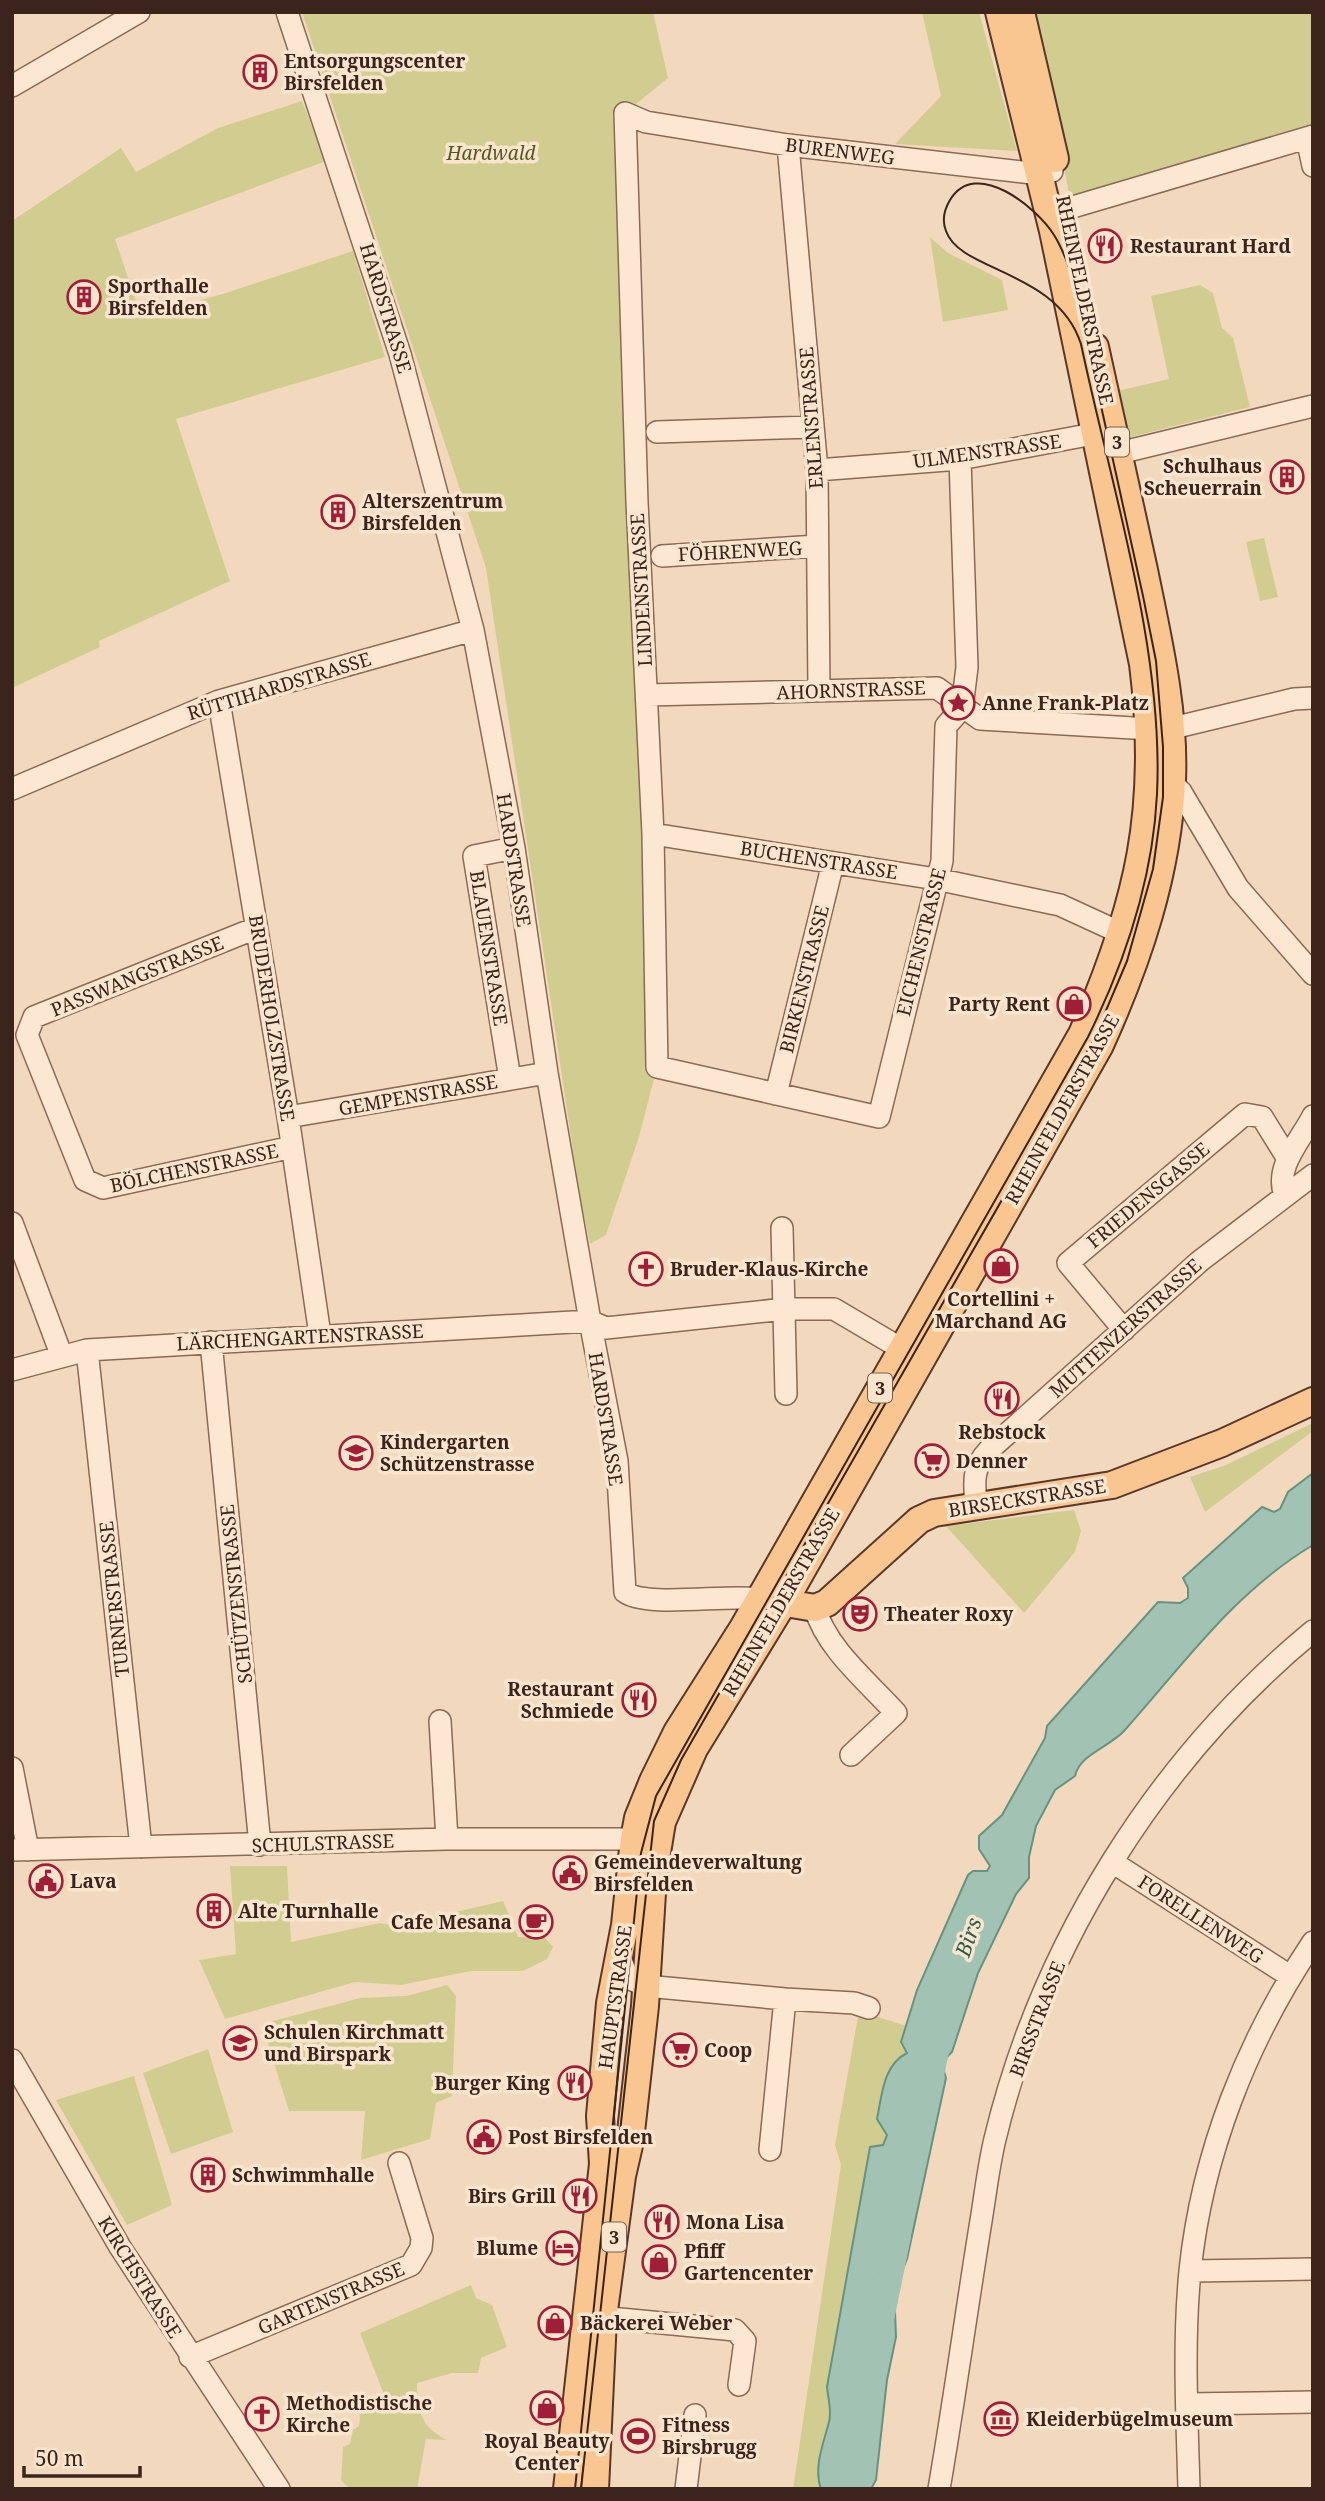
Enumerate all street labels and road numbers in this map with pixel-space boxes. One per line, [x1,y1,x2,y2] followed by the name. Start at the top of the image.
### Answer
[784,131,897,171] street label: BURENWEG
[1050,193,1120,407] street label: RHEINFELDERSTRASSE
[354,240,418,376] street label: HARDSTRASSE
[793,346,829,490] street label: ERLENSTRASSE
[911,428,1063,474] street label: ULMENSTRASSE
[1105,428,1129,457] road number: 3
[624,513,658,667] street label: LINDENSTRASSE
[677,535,803,567] street label: FÖHRENWEG
[184,646,374,726] street label: RÜTTIHARDSTRASSE
[776,674,926,706] street label: AHORNSTRASSE
[491,791,537,929] street label: HARDSTRASSE
[738,835,900,885] street label: BUCHENSTRASSE
[890,865,952,1019] street label: EICHENSTRASSE
[464,868,514,1028] street label: BLAUENSTRASSE
[773,902,835,1056] street label: BIRKENSTRASSE
[243,913,301,1123] street label: BRUDERHOLZSTRASSE
[47,929,227,1023] street label: PASSWANGSTRASSE
[999,1009,1125,1209] street label: RHEINFELDERSTRASSE
[336,1068,500,1122] street label: GEMPENSTRASSE
[1081,1136,1215,1254] street label: FRIEDENSGASSE
[107,1137,281,1199] street label: BÖLCHENSTRASSE
[1043,1252,1207,1403] street label: MUTTENZERSTRASSE
[176,1318,424,1356] street label: LÄRCHENGARTENSTRASSE
[583,1350,629,1488] street label: HARDSTRASSE
[868,1373,892,1402] road number: 3
[946,1473,1108,1523] street label: BIRSECKSTRASSE
[214,1503,258,1685] street label: SCHÜTZENSTRASSE
[716,1503,846,1701] street label: RHEINFELDERSTRASSE
[93,1520,135,1678] street label: TURNERSTRASSE
[251,1828,395,1858] street label: SCHULSTRASSE
[1133,1869,1269,1970] street label: FORELLENWEG
[592,1923,638,2071] street label: HAUPTSTRASSE
[1003,1957,1071,2081] street label: BIRSSTRASSE
[92,2211,188,2343] street label: KIRCHSTRASSE
[602,2222,626,2252] road number: 3
[254,2255,408,2341] street label: GARTENSTRASSE

